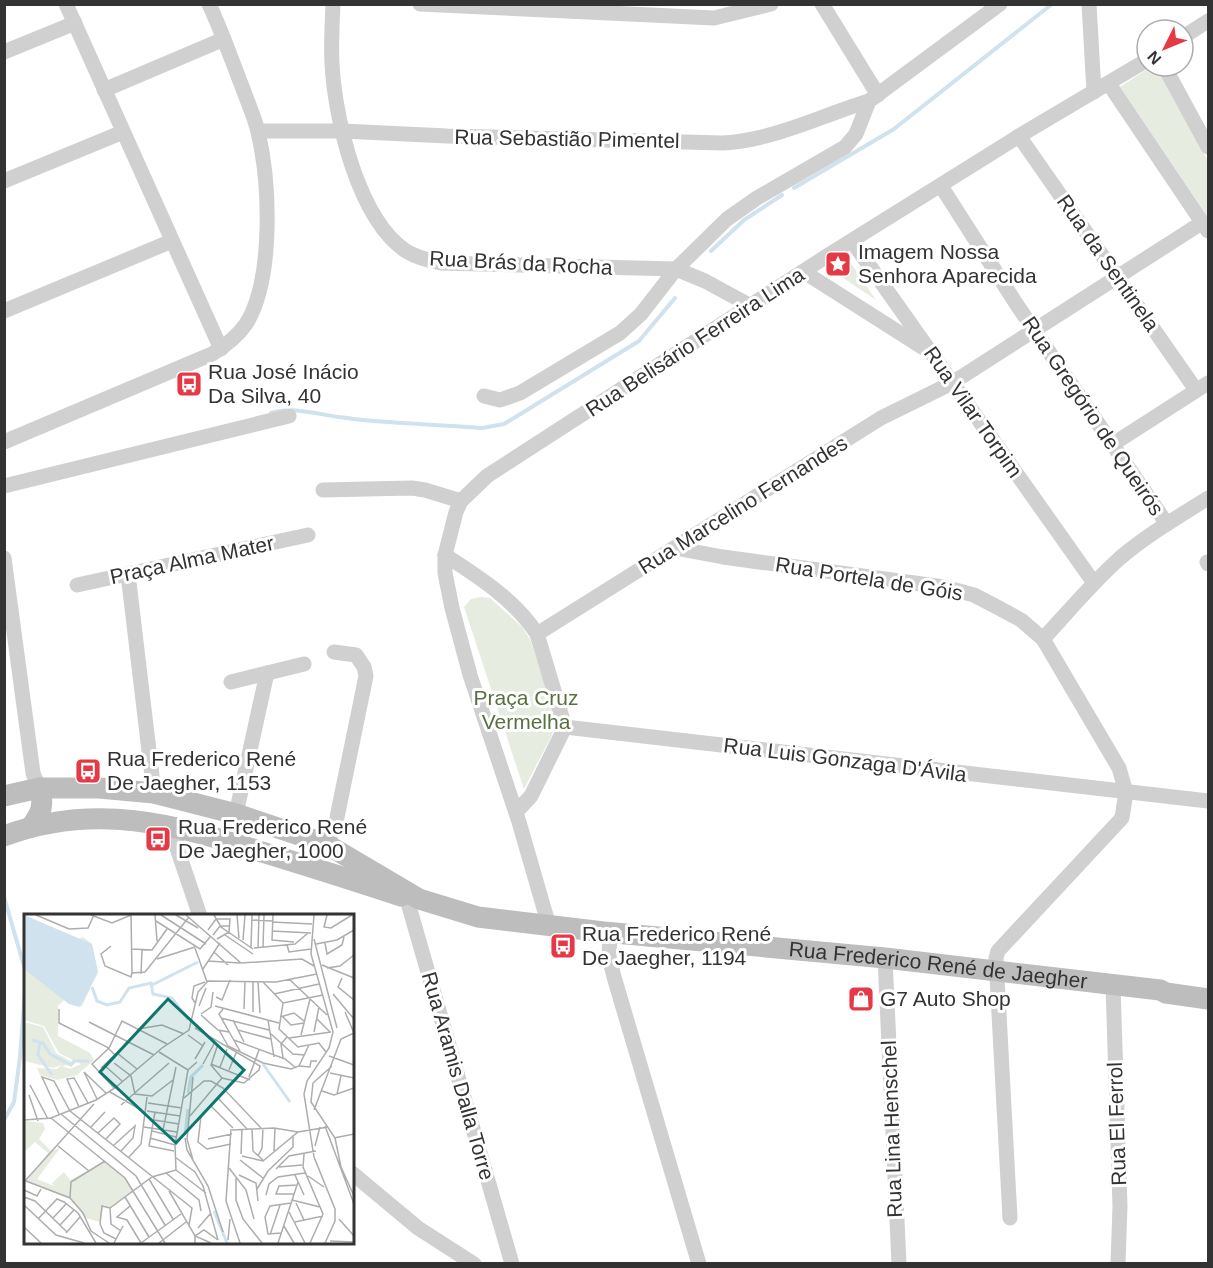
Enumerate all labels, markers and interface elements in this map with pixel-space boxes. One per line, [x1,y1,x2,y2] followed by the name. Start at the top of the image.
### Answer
[1135,18,1195,78] north arrow
[1144,48,1165,68] text: N
[454,125,680,152] street label: Rua Sebastião Pimentel
[1053,190,1164,336] street label: Rua da Sentinela
[858,240,1037,287] place label: Imagem Nossa Senhora Aparecida
[429,246,613,279] street label: Rua Brás da Rocha
[823,249,853,279] place icon: Imagem Nossa Senhora Aparecida
[581,262,808,421] street label: Rua Belisário Ferreira Lima
[1018,312,1169,519] street label: Rua Gregório de Queirós
[920,342,1027,482] street label: Rua Vilar Torpim
[208,360,359,407] place label: Rua José Inácio Da Silva, 40
[174,369,204,399] bus stop icon: Rua José Inácio Da Silva, 40
[634,431,851,578] street label: Rua Marcelino Fernandes
[108,531,276,588] street label: Praça Alma Mater
[774,552,964,605] street label: Rua Portela de Góis
[473,686,579,733] park label: Praça Cruz Vermelha
[722,733,968,786] street label: Rua Luis Gonzaga D'Ávila
[107,747,296,794] place label: Rua Frederico René De Jaegher, 1153
[73,756,103,786] bus stop icon: Rua Frederico René De Jaegher, 1153
[178,815,367,862] place label: Rua Frederico René De Jaegher, 1000
[143,824,173,854] bus stop icon: Rua Frederico René De Jaegher, 1000
[24,914,354,1244] inset map
[582,922,771,969] place label: Rua Frederico René De Jaegher, 1194
[548,931,578,961] bus stop icon: Rua Frederico René De Jaegher, 1194
[788,937,1089,992] street label: Rua Frederico René de Jaegher
[418,969,499,1183] street label: Rua Aramis Dalla Torre
[846,984,876,1014] shop icon: G7 Auto Shop
[880,987,1011,1010] place label: G7 Auto Shop
[877,1040,906,1218] street label: Rua Lina Henschel
[1103,1062,1130,1186] street label: Rua El Ferrol

